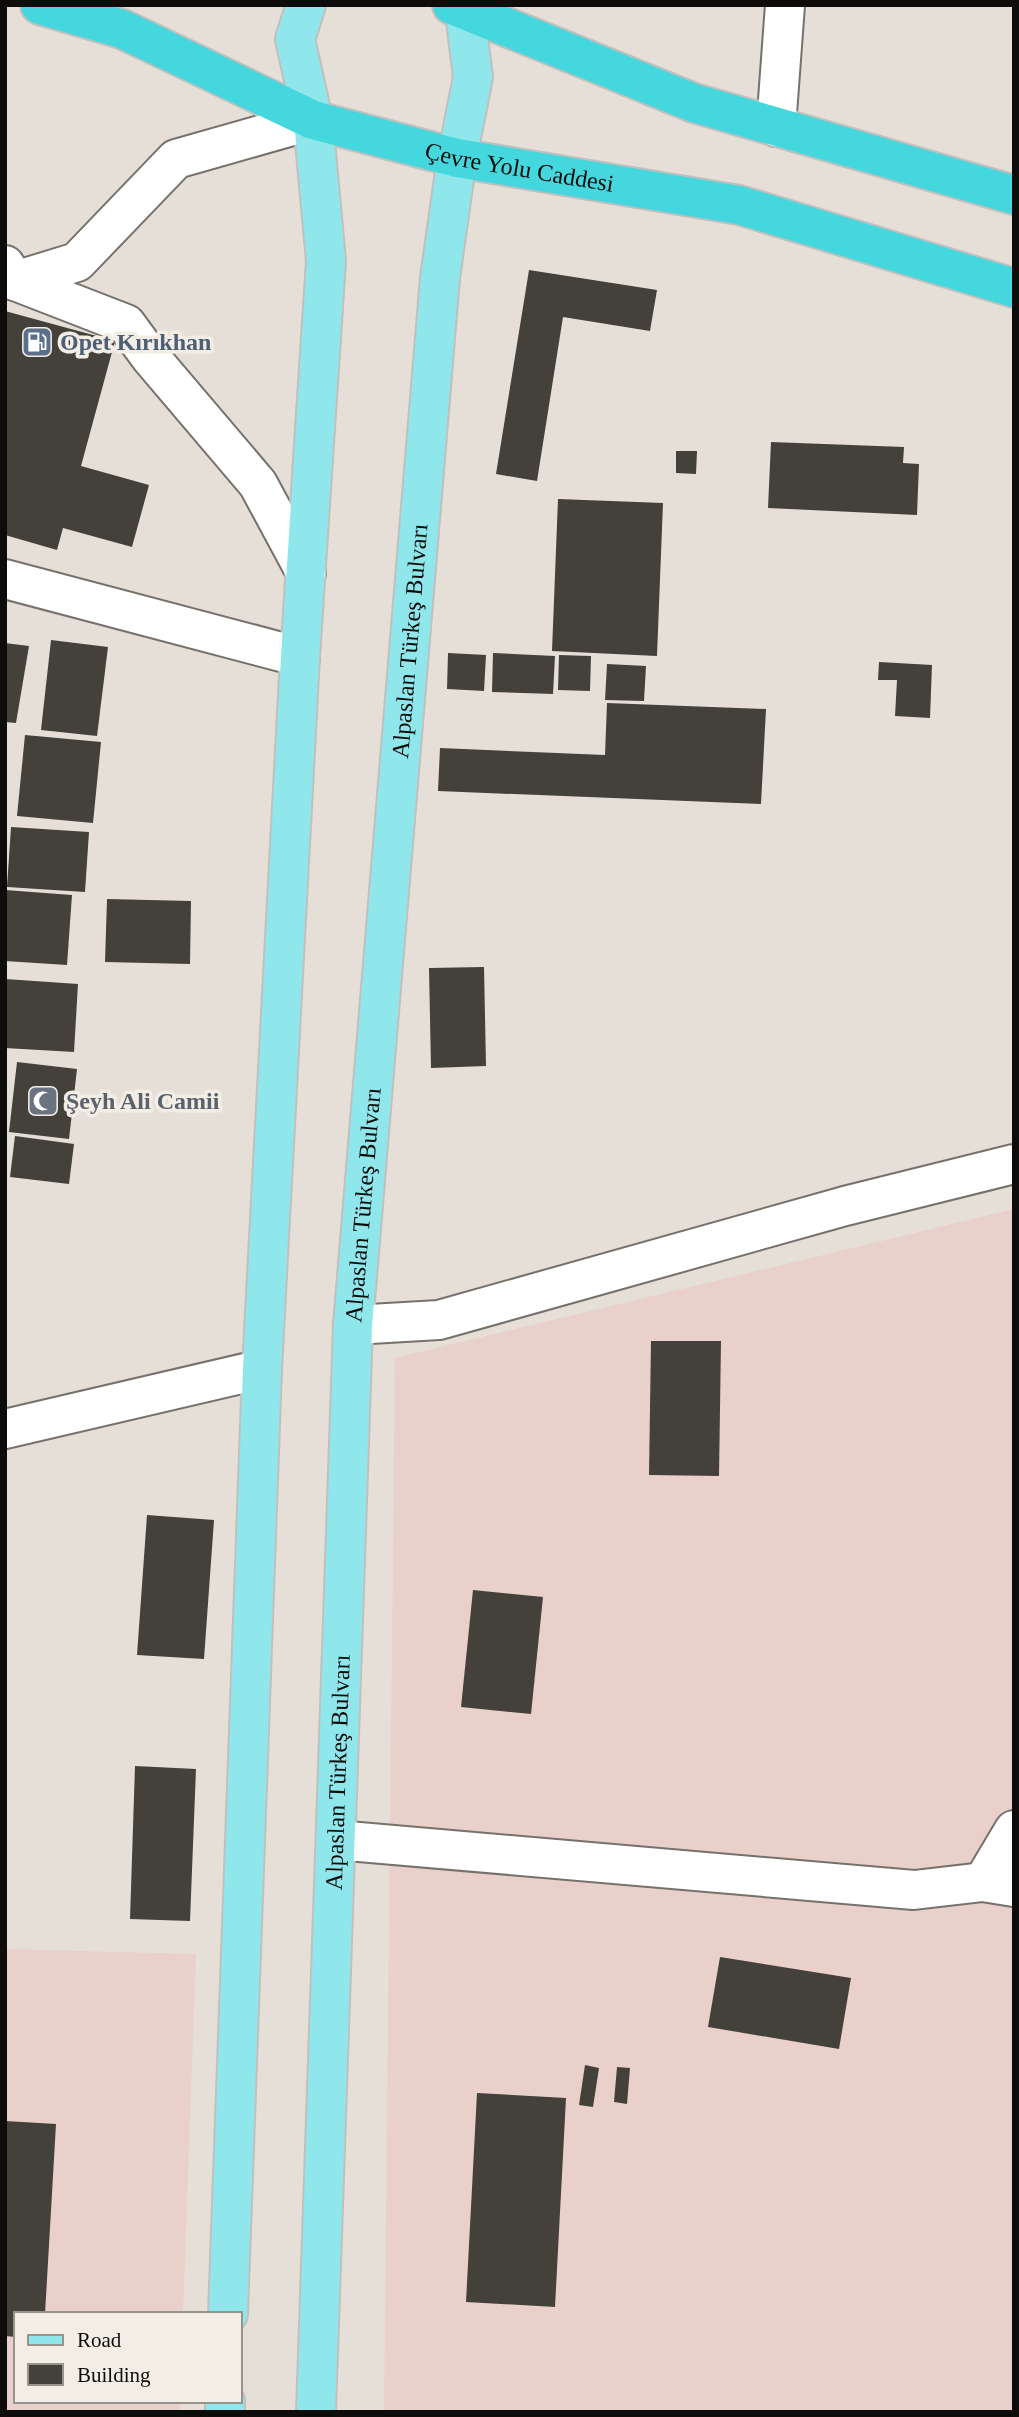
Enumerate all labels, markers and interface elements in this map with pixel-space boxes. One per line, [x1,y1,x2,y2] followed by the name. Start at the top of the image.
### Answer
[422,137,616,197] street label: Çevre Yolu Caddesi
[20,325,54,359] fuel station icon: Opet Kırıkhan
[60,329,211,355] place label: Opet Kırıkhan
[387,522,433,759] street label: Alpaslan Türkeş Bulvarı
[26,1084,60,1118] mosque icon: Şeyh Ali Camii
[340,1086,386,1324] street label: Alpaslan Türkeş Bulvarı
[66,1088,220,1114] place label: Şeyh Ali Camii
[321,1654,355,1891] street label: Alpaslan Türkeş Bulvarı
[14,2312,242,2403] legend
[77,2328,122,2352] text: Road
[77,2363,151,2387] text: Building

